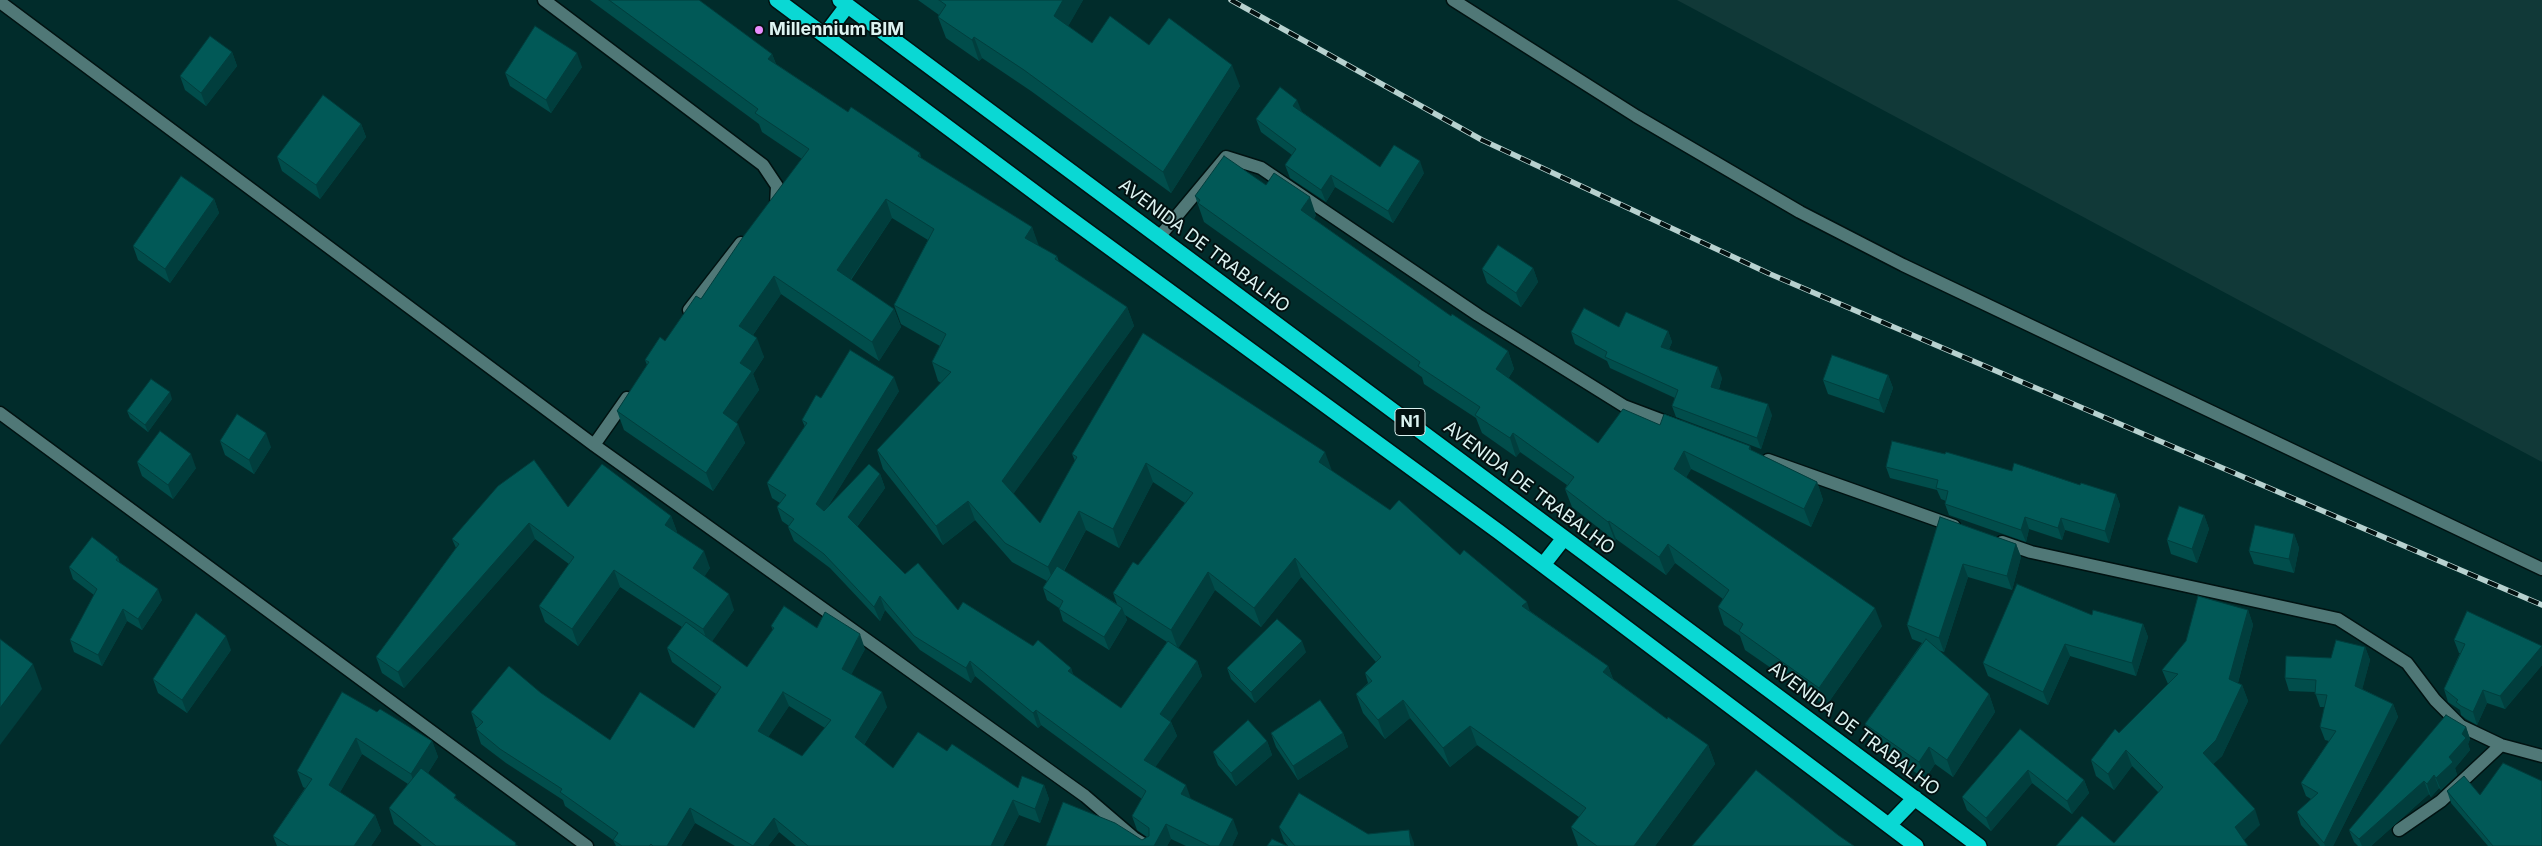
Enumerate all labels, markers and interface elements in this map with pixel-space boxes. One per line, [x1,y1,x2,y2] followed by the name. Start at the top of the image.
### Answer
[769,19,904,41] place label: Millennium BIM
[753,24,765,36] marker: Millennium BIM
[1114,175,1294,317] street label: AVENIDA DE TRABALHO
[1395,408,1425,436] road number: N1
[1439,417,1619,559] street label: AVENIDA DE TRABALHO
[1764,658,1944,800] street label: AVENIDA DE TRABALHO

